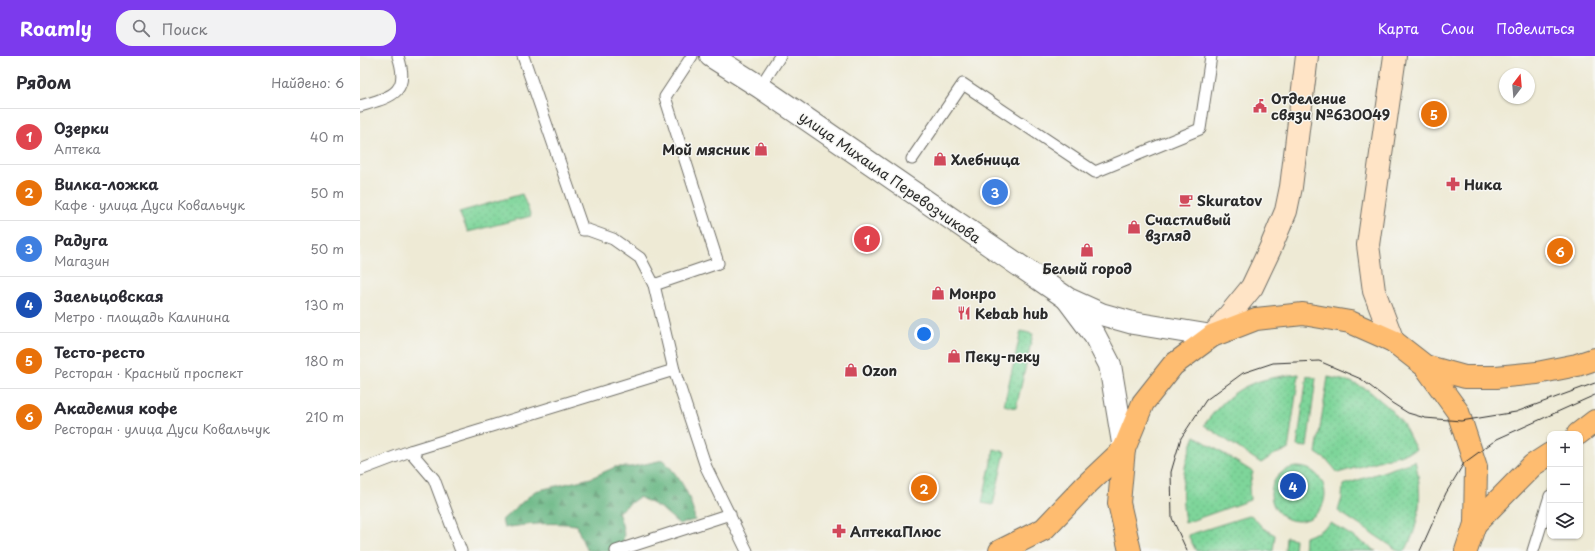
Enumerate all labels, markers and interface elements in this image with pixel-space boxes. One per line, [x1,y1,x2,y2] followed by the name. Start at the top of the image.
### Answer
[116,10,396,46] search box
[20,14,92,42] text: Roamly
[130,17,152,39] icon: search
[162,17,207,40] text: Поиск
[1378,18,1419,39] text: Карта
[1441,18,1474,39] text: Слои
[1496,18,1575,39] text: Поделиться
[1499,68,1535,104] north arrow
[16,69,71,95] text: Рядом
[271,73,344,92] text: Найдено: 6
[1271,88,1390,125] place label: Отделение связи №630049
[1252,98,1268,114] public building icon: Отделение связи №630049
[1421,99,1447,129] pin: 5
[795,106,985,248] street label: улица Михаила Перевозчикова
[54,116,109,139] text: Озерки
[26,127,32,146] text: 1
[310,127,344,146] text: 40 m
[54,139,101,158] text: Аптека
[662,139,750,160] place label: Мой мясник
[753,141,769,157] shop icon: Мой мясник
[951,149,1020,170] place label: Хлебница
[932,151,948,167] shop icon: Хлебница
[54,172,159,195] text: Вилка-ложка
[1464,174,1502,195] place label: Ника
[1445,176,1461,192] pharmacy icon: Ника
[982,177,1008,207] pin: 3
[24,183,34,202] text: 2
[310,183,344,202] text: 50 m
[1197,190,1262,211] place label: Skuratov
[1178,192,1194,208] cafe icon: Skuratov
[54,195,245,214] text: Кафе · улица Дуси Ковальчук
[1145,209,1231,246] place label: Счастливый взгляд
[1126,219,1142,235] shop icon: Счастливый взгляд
[854,224,880,254] pin: 1
[54,228,108,251] text: Радуга
[1547,236,1573,266] pin: 6
[25,239,33,258] text: 3
[310,239,344,258] text: 50 m
[1079,242,1095,258] shop icon: Белый город
[54,251,110,270] text: Магазин
[1042,258,1132,279] place label: Белый город
[949,283,996,304] place label: Монро
[54,284,164,307] text: Заельцовская
[930,285,946,301] shop icon: Монро
[25,295,33,314] text: 4
[305,295,344,314] text: 130 m
[975,303,1048,324] place label: Kebab hub
[956,305,972,321] restaurant icon: Kebab hub
[54,307,230,326] text: Метро · площадь Калинина
[914,324,934,344] your location
[54,340,145,363] text: Тесто-ресто
[965,346,1040,367] place label: Пеку-пеку
[946,348,962,364] shop icon: Пеку-пеку
[25,351,33,370] text: 5
[305,351,344,370] text: 180 m
[862,360,897,381] place label: Ozon
[843,362,859,378] shop icon: Ozon
[54,363,243,382] text: Ресторан · Красный проспект
[54,396,177,419] text: Академия кофе
[24,407,34,426] text: 6
[305,407,344,426] text: 210 m
[54,419,270,438] text: Ресторан · улица Дуси Ковальчук
[1547,431,1583,539] map controls
[1547,431,1583,467] button: +
[1547,467,1583,503] button: −
[1280,471,1306,501] pin: 4
[911,473,937,503] pin: 2
[1547,503,1583,539] button: layers
[850,521,942,542] place label: АптекаПлюс
[831,523,847,539] pharmacy icon: АптекаПлюс

